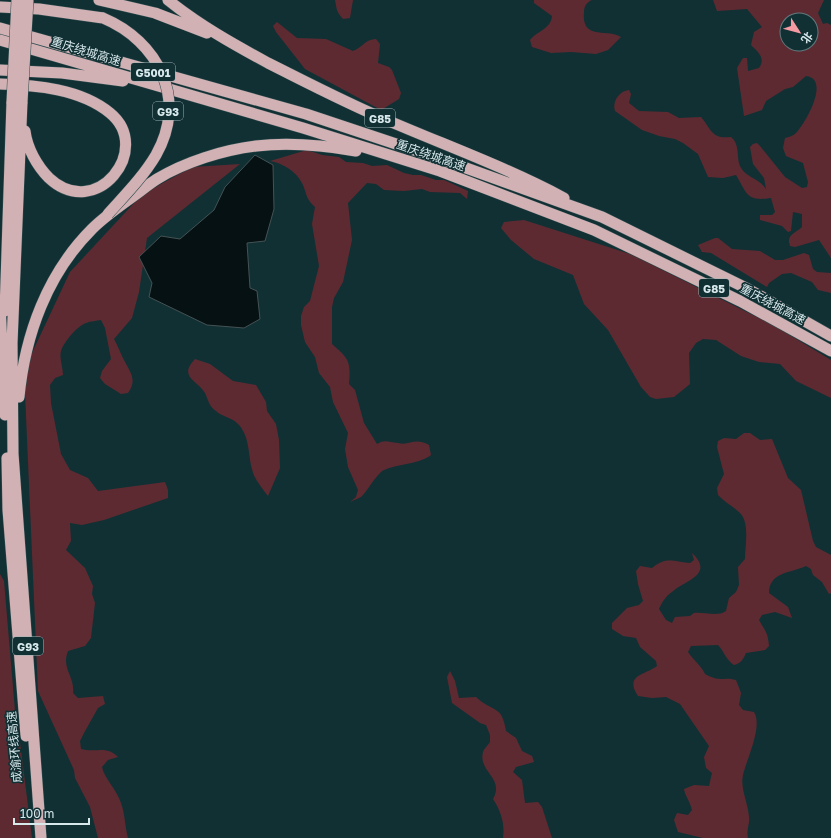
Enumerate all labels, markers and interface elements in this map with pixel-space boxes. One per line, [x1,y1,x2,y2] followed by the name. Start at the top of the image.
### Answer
[779,12,819,52] north arrow
[799,30,816,46] text: 北
[49,33,123,69] street label: 重庆绕城高速
[131,63,175,81] road number: G5001
[153,102,183,120] road number: G93
[365,109,395,127] road number: G85
[395,136,467,174] street label: 重庆绕城高速
[699,279,729,297] road number: G85
[738,280,808,328] street label: 重庆绕城高速
[13,637,43,655] road number: G93
[3,710,25,784] street label: 成渝环线高速
[14,800,89,826] scale bar
[20,806,54,821] text: 100 m

